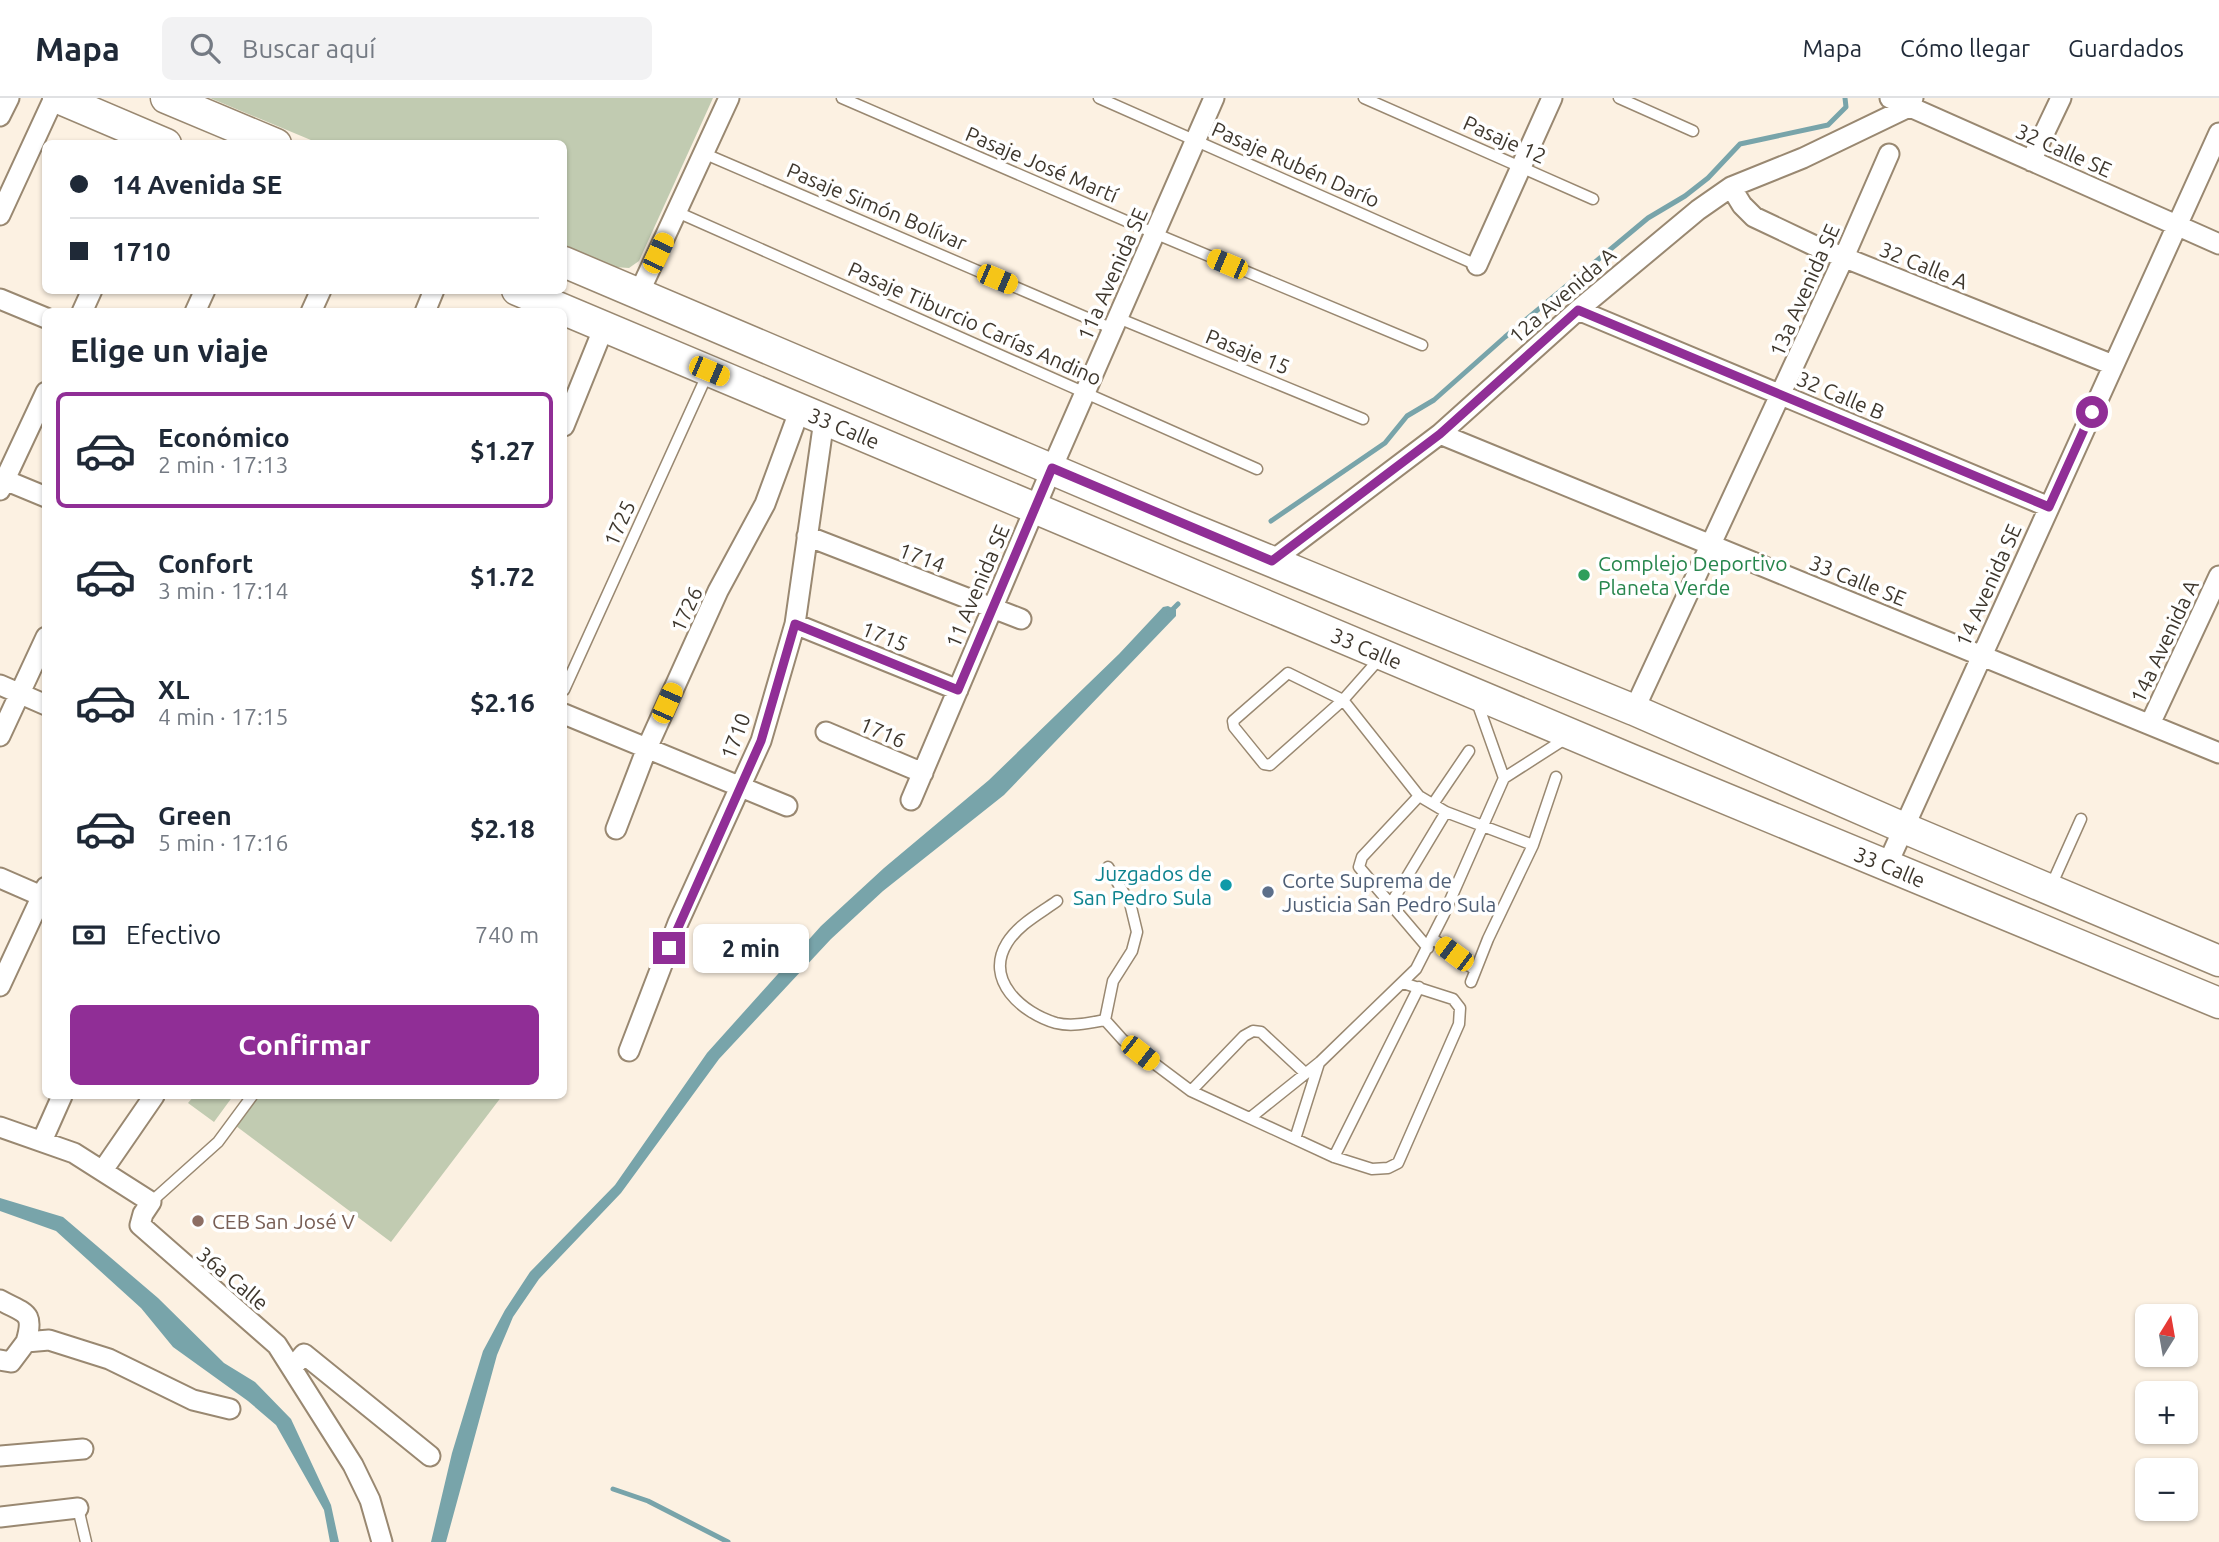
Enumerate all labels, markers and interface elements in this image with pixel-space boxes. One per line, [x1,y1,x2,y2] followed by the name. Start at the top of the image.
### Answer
[162,17,652,80] search box
[186,29,224,67] icon: search
[35,30,120,67] text: Mapa
[242,34,376,63] text: Buscar aquí
[1802,35,1862,62] text: Mapa
[1900,35,2030,62] text: Cómo llegar
[2068,35,2184,62] text: Guardados
[1460,110,1550,168] street label: Pasaje 12
[1208,116,1384,212] street label: Pasaje Rubén Darío
[2012,118,2116,182] street label: 32 Calle SE
[962,121,1123,207] street label: Pasaje José Martí
[783,157,971,255] street label: Pasaje Simón Bolívar
[112,170,282,199] text: 14 Avenida SE
[1072,204,1152,344] street label: 11a Avenida SE
[1764,220,1844,360] street label: 13a Avenida SE
[640,230,677,276] car
[1876,236,1972,294] street label: 32 Calle A
[112,237,171,266] text: 1710
[1504,242,1620,348] street label: 12a Avenida A
[1204,246,1251,282] car
[845,256,1105,390] street label: Pasaje Tiburcio Carías Andino
[974,261,1021,297] car
[1203,323,1293,379] street label: Pasaje 15
[70,332,269,368] text: Elige un viaje
[686,353,733,389] car
[1794,366,1888,424] street label: 32 Calle B
[2076,396,2108,428] route start
[805,402,883,453] street label: 33 Calle
[74,419,137,482] icon: car
[158,423,290,452] text: Económico
[470,436,535,465] text: $1.27
[158,452,289,477] text: 2 min · 17:13
[598,496,640,550] street label: 1725
[1950,520,2026,650] street label: 14 Avenida SE
[940,521,1014,651] street label: 11 Avenida SE
[896,537,948,577] street label: 1714
[74,545,137,608] icon: car
[158,549,253,578] text: Confort
[1806,550,1910,610] street label: 33 Calle SE
[1598,551,1788,599] place label: Complejo Deportivo Planeta Verde
[470,562,535,591] text: $1.72
[1576,567,1592,583] marker: Complejo Deportivo Planeta Verde
[2125,575,2203,706] street label: 14a Avenida A
[158,578,289,603] text: 3 min · 17:14
[665,582,707,636] street label: 1726
[859,616,911,656] street label: 1715
[1327,622,1406,674] street label: 33 Calle
[74,671,137,734] icon: car
[158,675,189,704] text: XL
[649,680,686,726] car
[470,688,535,717] text: $2.16
[158,704,289,729] text: 4 min · 17:15
[715,710,755,762] street label: 1710
[856,712,910,752] street label: 1716
[74,797,137,860] icon: car
[158,801,232,830] text: Green
[470,814,535,843] text: $2.18
[158,830,289,855] text: 5 min · 17:16
[1851,841,1929,892] street label: 33 Calle
[1073,861,1212,909] place label: Juzgados de San Pedro Sula
[1282,868,1496,916] place label: Corte Suprema de Justicia San Pedro Sula
[1218,877,1234,893] marker: Juzgados de San Pedro Sula
[1260,884,1276,900] marker: Corte Suprema de Justicia San Pedro Sula
[70,916,108,954] icon: cash
[126,920,221,949] text: Efectivo
[475,922,539,947] text: 740 m
[694,924,809,972] callout: 2 min
[653,932,685,964] route end
[1431,933,1478,975] car
[722,936,780,961] text: 2 min
[70,1005,539,1085] button: Confirmar
[1117,1032,1164,1074] car
[212,1209,356,1233] place label: CEB San José V
[190,1213,206,1229] marker: CEB San José V
[193,1241,273,1315] street label: 36a Calle
[2135,1304,2198,1367] north arrow
[2135,1304,2198,1521] map controls
[2135,1381,2198,1444] button: +
[2135,1458,2198,1521] button: −

